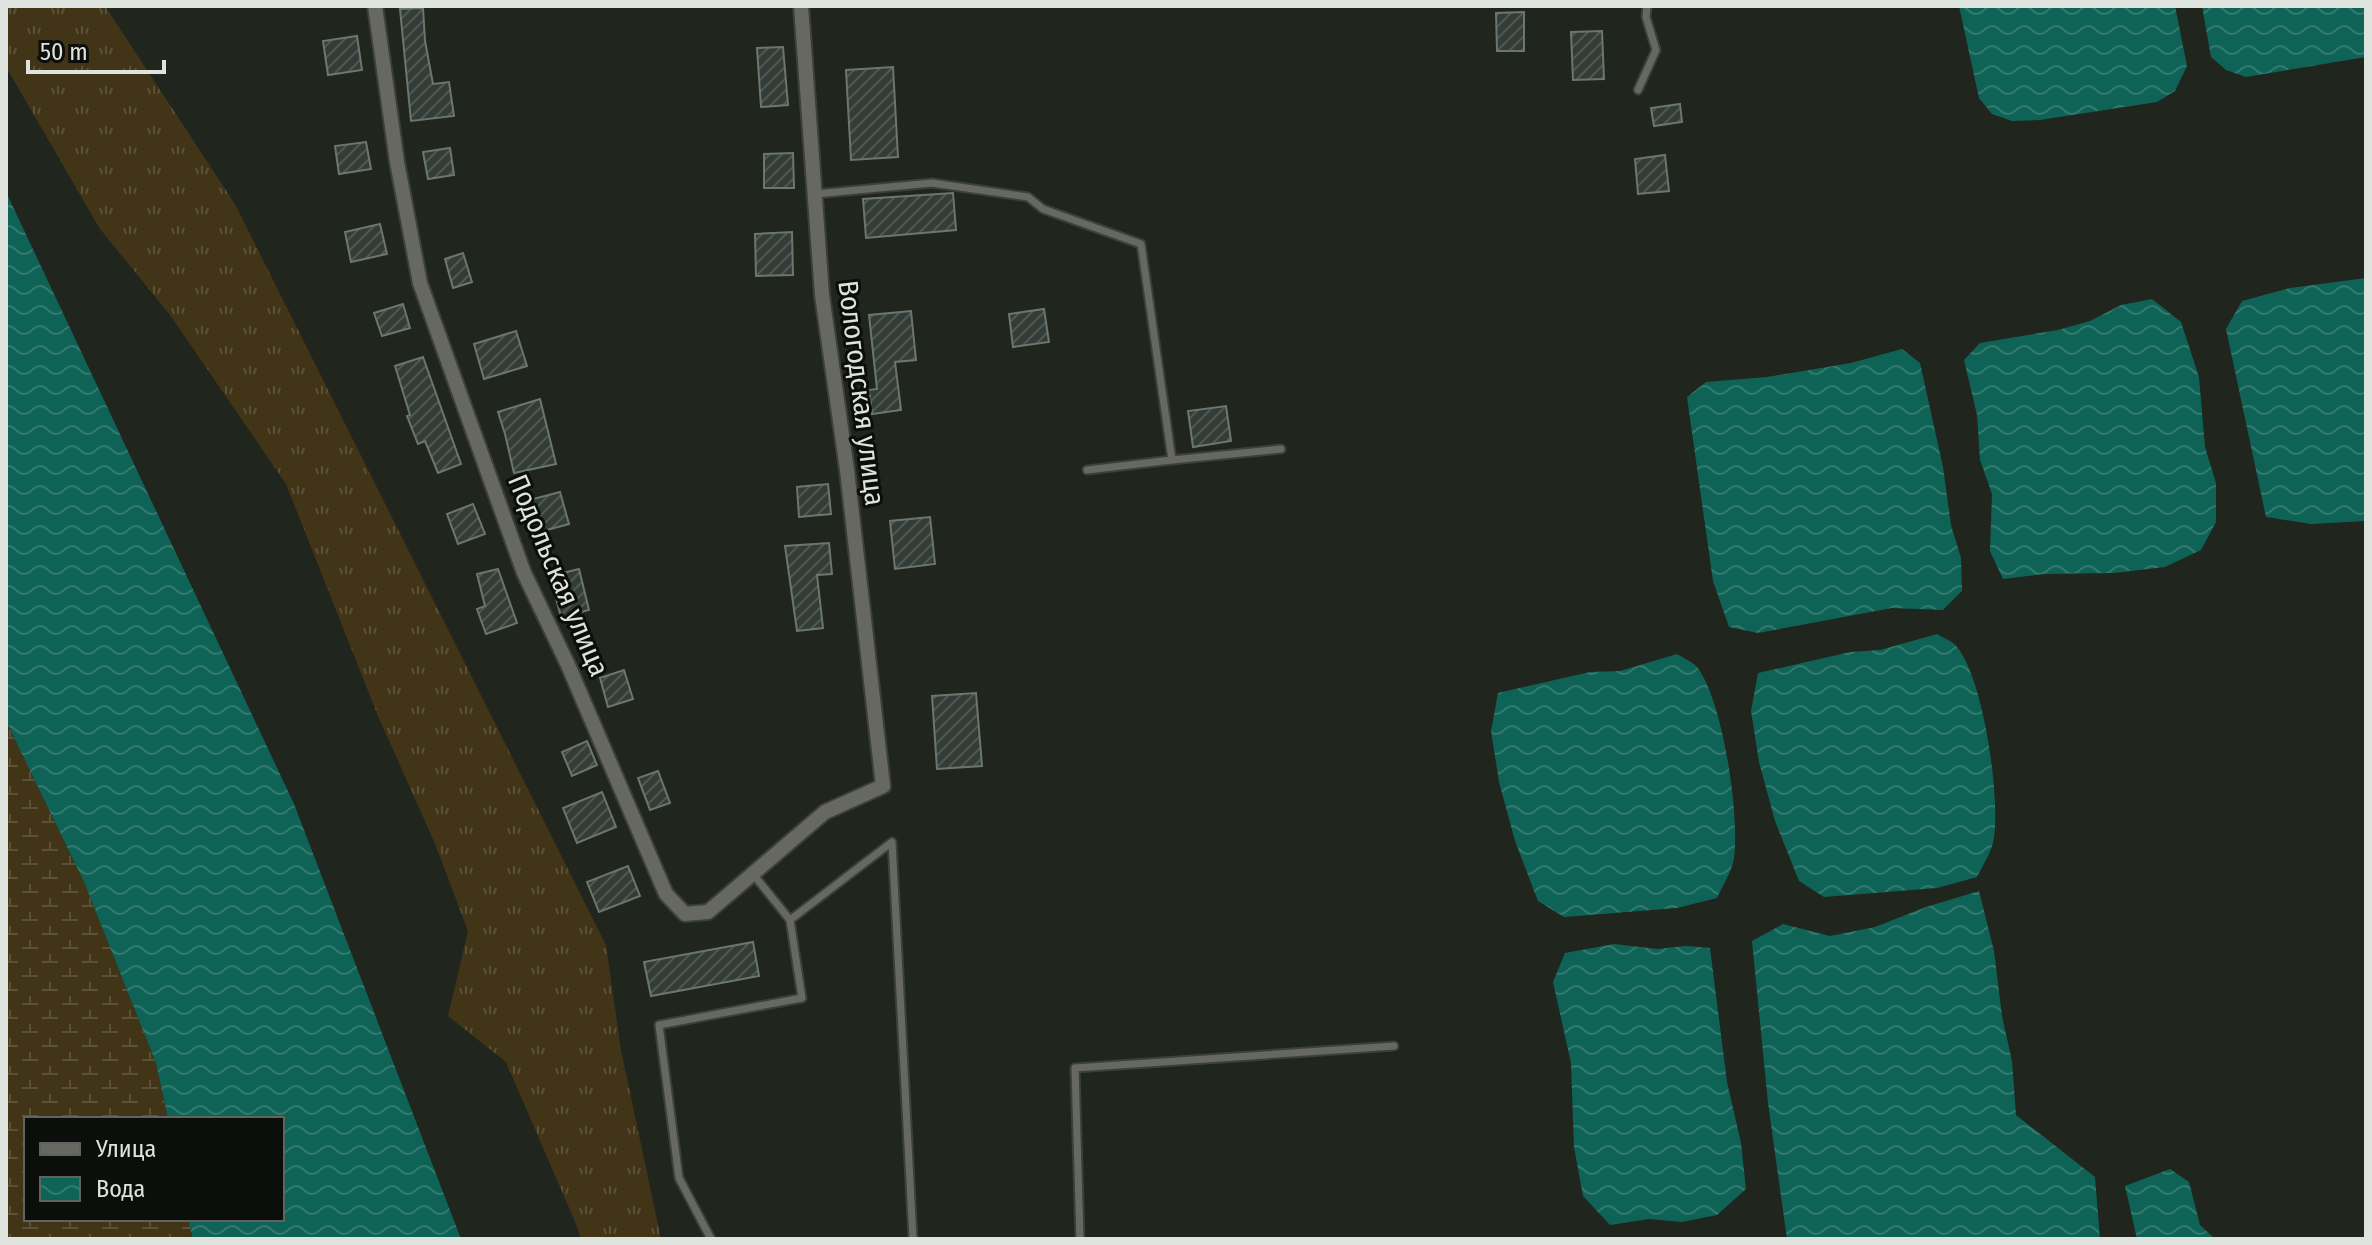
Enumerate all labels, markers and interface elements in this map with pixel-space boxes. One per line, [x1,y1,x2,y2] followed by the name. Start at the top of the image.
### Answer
[28,24,164,74] scale bar
[40,38,88,66] text: 50 m
[831,279,892,508] street label: Вологодская улица
[501,469,616,681] street label: Подольская улица
[24,1117,284,1221] legend
[95,1135,156,1163] text: Улица
[96,1175,145,1203] text: Вода

